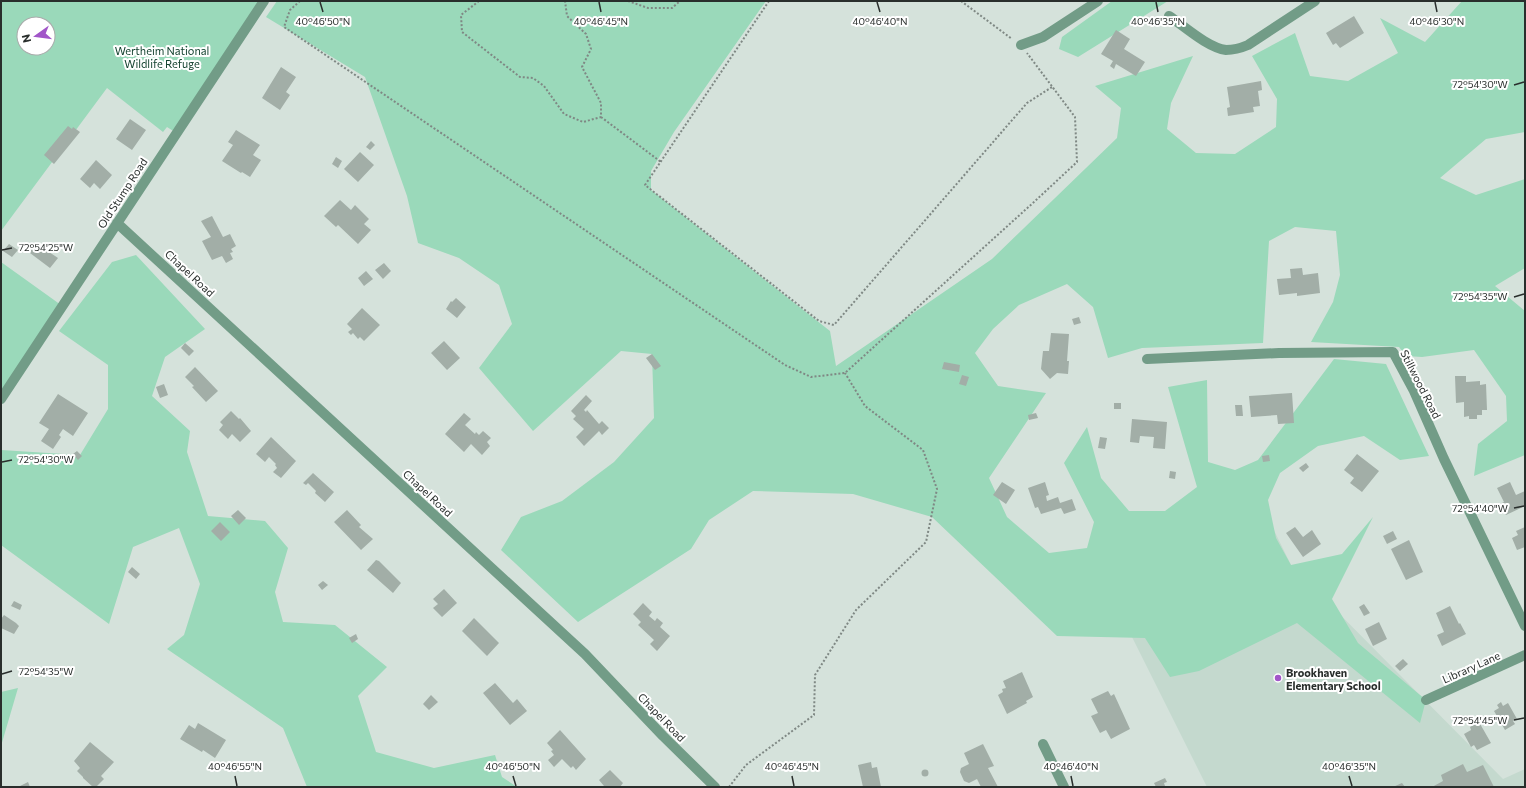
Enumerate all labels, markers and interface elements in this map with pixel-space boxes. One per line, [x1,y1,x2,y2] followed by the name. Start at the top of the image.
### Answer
[296,15,350,27] text: 40°46'50"N
[574,15,628,27] text: 40°46'45"N
[852,15,908,27] text: 40°46'40"N
[1131,15,1185,27] text: 40°46'35"N
[1410,15,1464,27] text: 40°46'30"N
[16,16,56,56] north arrow
[19,33,33,44] text: N
[115,44,209,70] park label: Wertheim National Wildlife Refuge
[1452,78,1508,90] text: 72°54'30"W
[94,155,150,231] street label: Old Stump Road
[19,241,73,253] text: 72°54'25"W
[163,247,217,299] street label: Chapel Road
[1453,290,1507,302] text: 72°54'35"W
[1398,348,1444,420] street label: Stillwood Road
[18,453,74,465] text: 72°54'30"W
[401,467,455,519] street label: Chapel Road
[1452,502,1508,514] text: 72°54'40"W
[1440,648,1502,686] street label: Library Lane
[19,665,73,677] text: 72°54'35"W
[1286,666,1381,692] place label: Brookhaven Elementary School
[1273,673,1283,683] marker: Brookhaven Elementary School
[636,690,688,744] street label: Chapel Road
[1452,714,1508,726] text: 72°54'45"W
[208,760,262,772] text: 40°46'55"N
[486,760,540,772] text: 40°46'50"N
[765,760,819,772] text: 40°46'45"N
[1043,760,1099,772] text: 40°46'40"N
[1322,760,1376,772] text: 40°46'35"N

